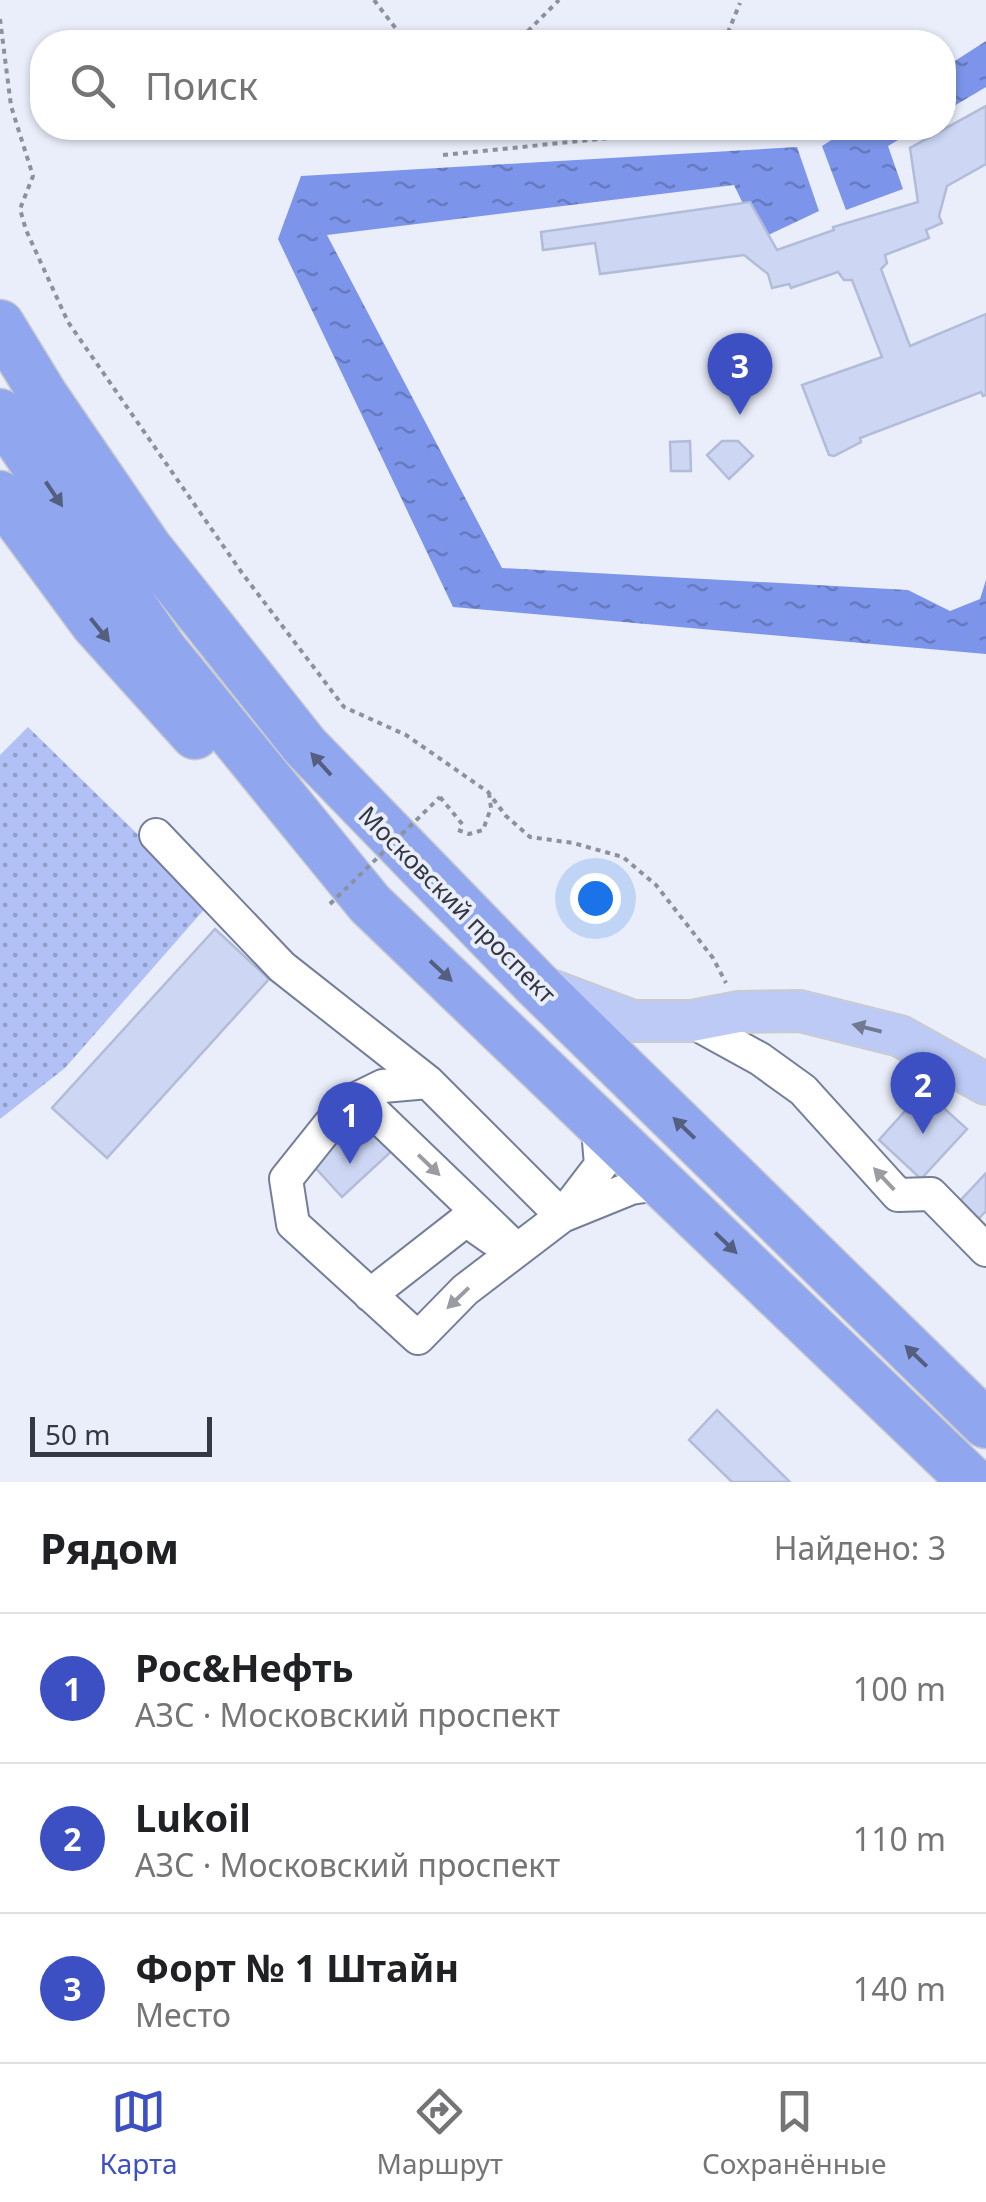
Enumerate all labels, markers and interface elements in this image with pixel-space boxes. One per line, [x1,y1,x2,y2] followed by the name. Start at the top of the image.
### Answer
[30,30,956,140] search box
[65,58,120,113] icon: search
[145,59,258,111] text: Поиск
[708,332,772,415] pin: 3
[44,481,62,508] one-way arrow
[89,617,110,642] one-way arrow
[310,752,333,776] one-way arrow
[352,798,564,1010] street label: Московский проспект
[570,873,621,924] your location
[429,959,453,982] one-way arrow
[851,1019,882,1035] one-way arrow
[890,1052,956,1134] pin: 2
[318,1082,382,1164] pin: 1
[672,1117,696,1141] one-way arrow
[417,1153,441,1176] one-way arrow
[873,1167,896,1191] one-way arrow
[713,1230,737,1254] one-way arrow
[446,1286,470,1309] one-way arrow
[905,1344,929,1368] one-way arrow
[30,1412,212,1456] scale bar
[45,1415,111,1453] text: 50 m
[40,1519,179,1576] text: Рядом
[774,1526,946,1569] text: Найдено: 3
[135,1641,354,1693] text: Рос&Нефть
[63,1667,82,1710] text: 1
[853,1667,946,1710] text: 100 m
[135,1693,560,1736] text: АЗС · Московский проспект
[135,1791,251,1843] text: Lukoil
[63,1817,82,1860] text: 2
[853,1817,946,1860] text: 110 m
[135,1843,560,1886] text: АЗС · Московский проспект
[135,1941,459,1993] text: Форт № 1 Штайн
[63,1967,82,2010] text: 3
[853,1967,946,2010] text: 140 m
[135,1993,231,2036] text: Место
[99,2084,178,2182] tab: Карта
[377,2084,503,2182] tab: Маршрут
[702,2084,887,2182] tab: Сохранённые

